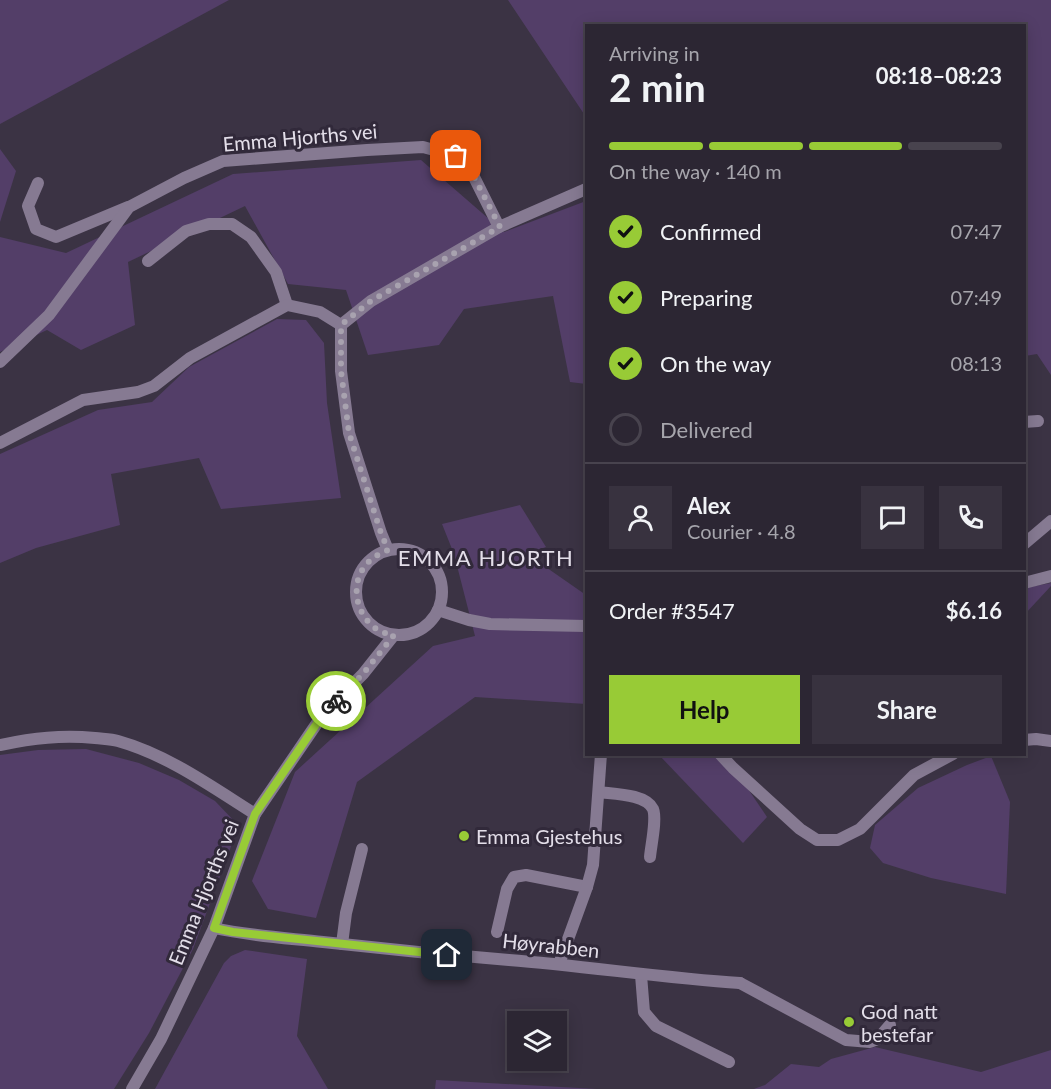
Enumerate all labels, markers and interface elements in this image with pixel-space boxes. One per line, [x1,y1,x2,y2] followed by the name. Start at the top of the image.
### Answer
[609,41,700,65] text: Arriving in
[876,62,1002,89] text: 08:18–08:23
[609,64,706,110] text: 2 min
[222,118,378,156] street label: Emma Hjorths vei
[430,130,481,181] pin
[439,139,472,172] icon: bag
[609,159,782,183] text: On the way · 140 m
[609,215,642,248] icon: check
[660,218,762,245] text: Confirmed
[951,219,1002,243] text: 07:47
[609,281,642,314] icon: check
[660,284,752,311] text: Preparing
[951,285,1002,309] text: 07:49
[609,347,642,380] icon: check
[660,350,771,377] text: On the way
[951,351,1002,375] text: 08:13
[660,416,753,443] text: Delivered
[609,486,672,549] button: person
[861,486,924,549] button: chat
[939,486,1002,549] button: phone
[687,492,731,519] text: Alex
[687,519,796,543] text: Courier · 4.8
[398,544,574,571] district label: EMMA HJORTH
[609,597,735,624] text: Order #3547
[946,597,1002,624] text: $6.16
[306,671,366,731] courier
[609,675,800,744] button: Help
[812,675,1002,744] button: Share
[320,685,353,718] icon: bike
[163,816,243,968] street label: Emma Hjorths vei
[476,824,622,848] place label: Emma Gjestehus
[457,829,471,843] marker: Emma Gjestehus
[501,928,601,962] street label: Høyrabben
[421,929,472,980] pin
[430,938,463,971] icon: home
[861,999,938,1046] place label: God natt bestefar
[507,1011,567,1071] map controls
[507,1011,567,1071] button: layers
[842,1015,856,1029] marker: God natt bestefar

